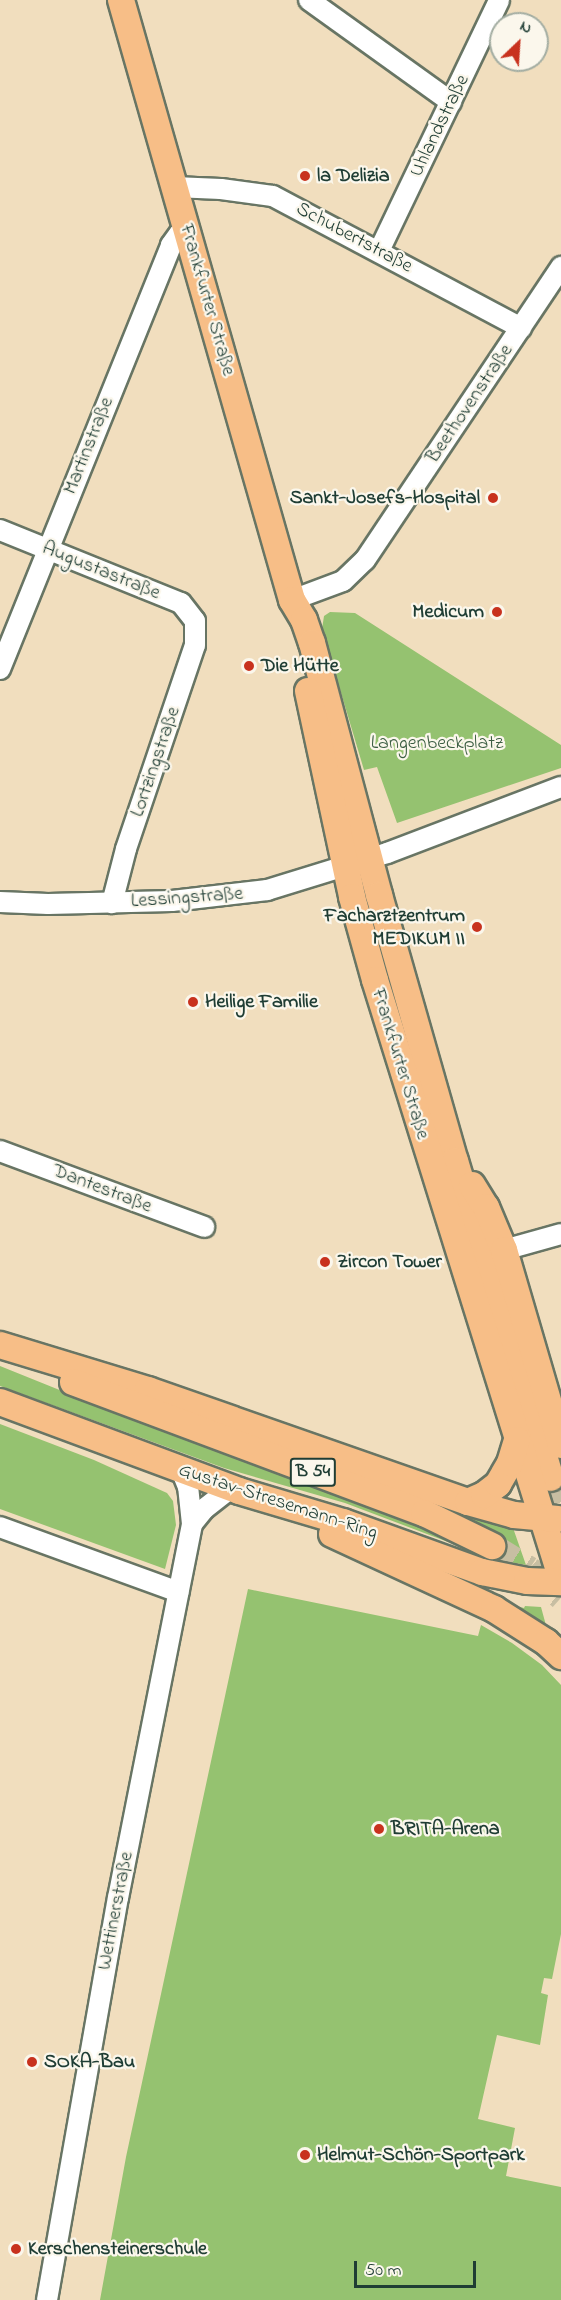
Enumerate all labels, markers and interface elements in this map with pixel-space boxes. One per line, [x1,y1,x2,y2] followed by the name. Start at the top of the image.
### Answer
[489,12,549,72] north arrow
[516,14,536,41] text: N
[405,71,475,181] street label: Uhlandstraße
[317,164,390,188] place label: la Delizia
[298,169,312,183] marker: la Delizia
[292,197,416,279] street label: Schubertstraße
[174,221,240,379] street label: Frankfurter Straße
[421,340,519,468] street label: Beethovenstraße
[59,394,119,498] street label: Martinstraße
[290,486,480,510] place label: Sankt-Josefs-Hospital
[484,489,502,507] marker: Sankt-Josefs-Hospital
[39,536,163,606] street label: Augustastraße
[412,600,484,624] place label: Medicum
[488,603,506,621] marker: Medicum
[261,654,339,678] place label: Die Hütte
[242,659,256,673] marker: Die Hütte
[126,704,186,820] street label: Lortzingstraße
[371,731,503,755] park label: Langenbeckplatz
[130,882,244,914] street label: Lessingstraße
[324,904,465,951] place label: Facharztzentrum MEDIKUM II
[470,920,484,934] marker: Facharztzentrum MEDIKUM II
[366,986,434,1142] street label: Frankfurter Straße
[205,990,318,1014] place label: Heilige Familie
[186,995,200,1009] marker: Heilige Familie
[49,1159,155,1219] street label: Dantestraße
[337,1250,442,1274] place label: Zircon Tower
[318,1255,332,1269] marker: Zircon Tower
[289,1457,337,1487] road number: B 54
[175,1458,381,1546] street label: Gustav-Stresemann-Ring
[391,1817,500,1841] place label: BRITA-Arena
[372,1822,386,1836] marker: BRITA-Arena
[93,1850,139,1972] street label: Wettinerstraße
[44,2050,135,2074] place label: SOKA-Bau
[25,2055,39,2069] marker: SOKA-Bau
[317,2143,525,2167] place label: Helmut-Schön-Sportpark
[298,2148,312,2162] marker: Helmut-Schön-Sportpark
[28,2237,207,2261] place label: Kerschensteinerschule
[9,2242,23,2256] marker: Kerschensteinerschule
[357,2249,478,2287] scale bar
[365,2258,402,2284] text: 50 m

